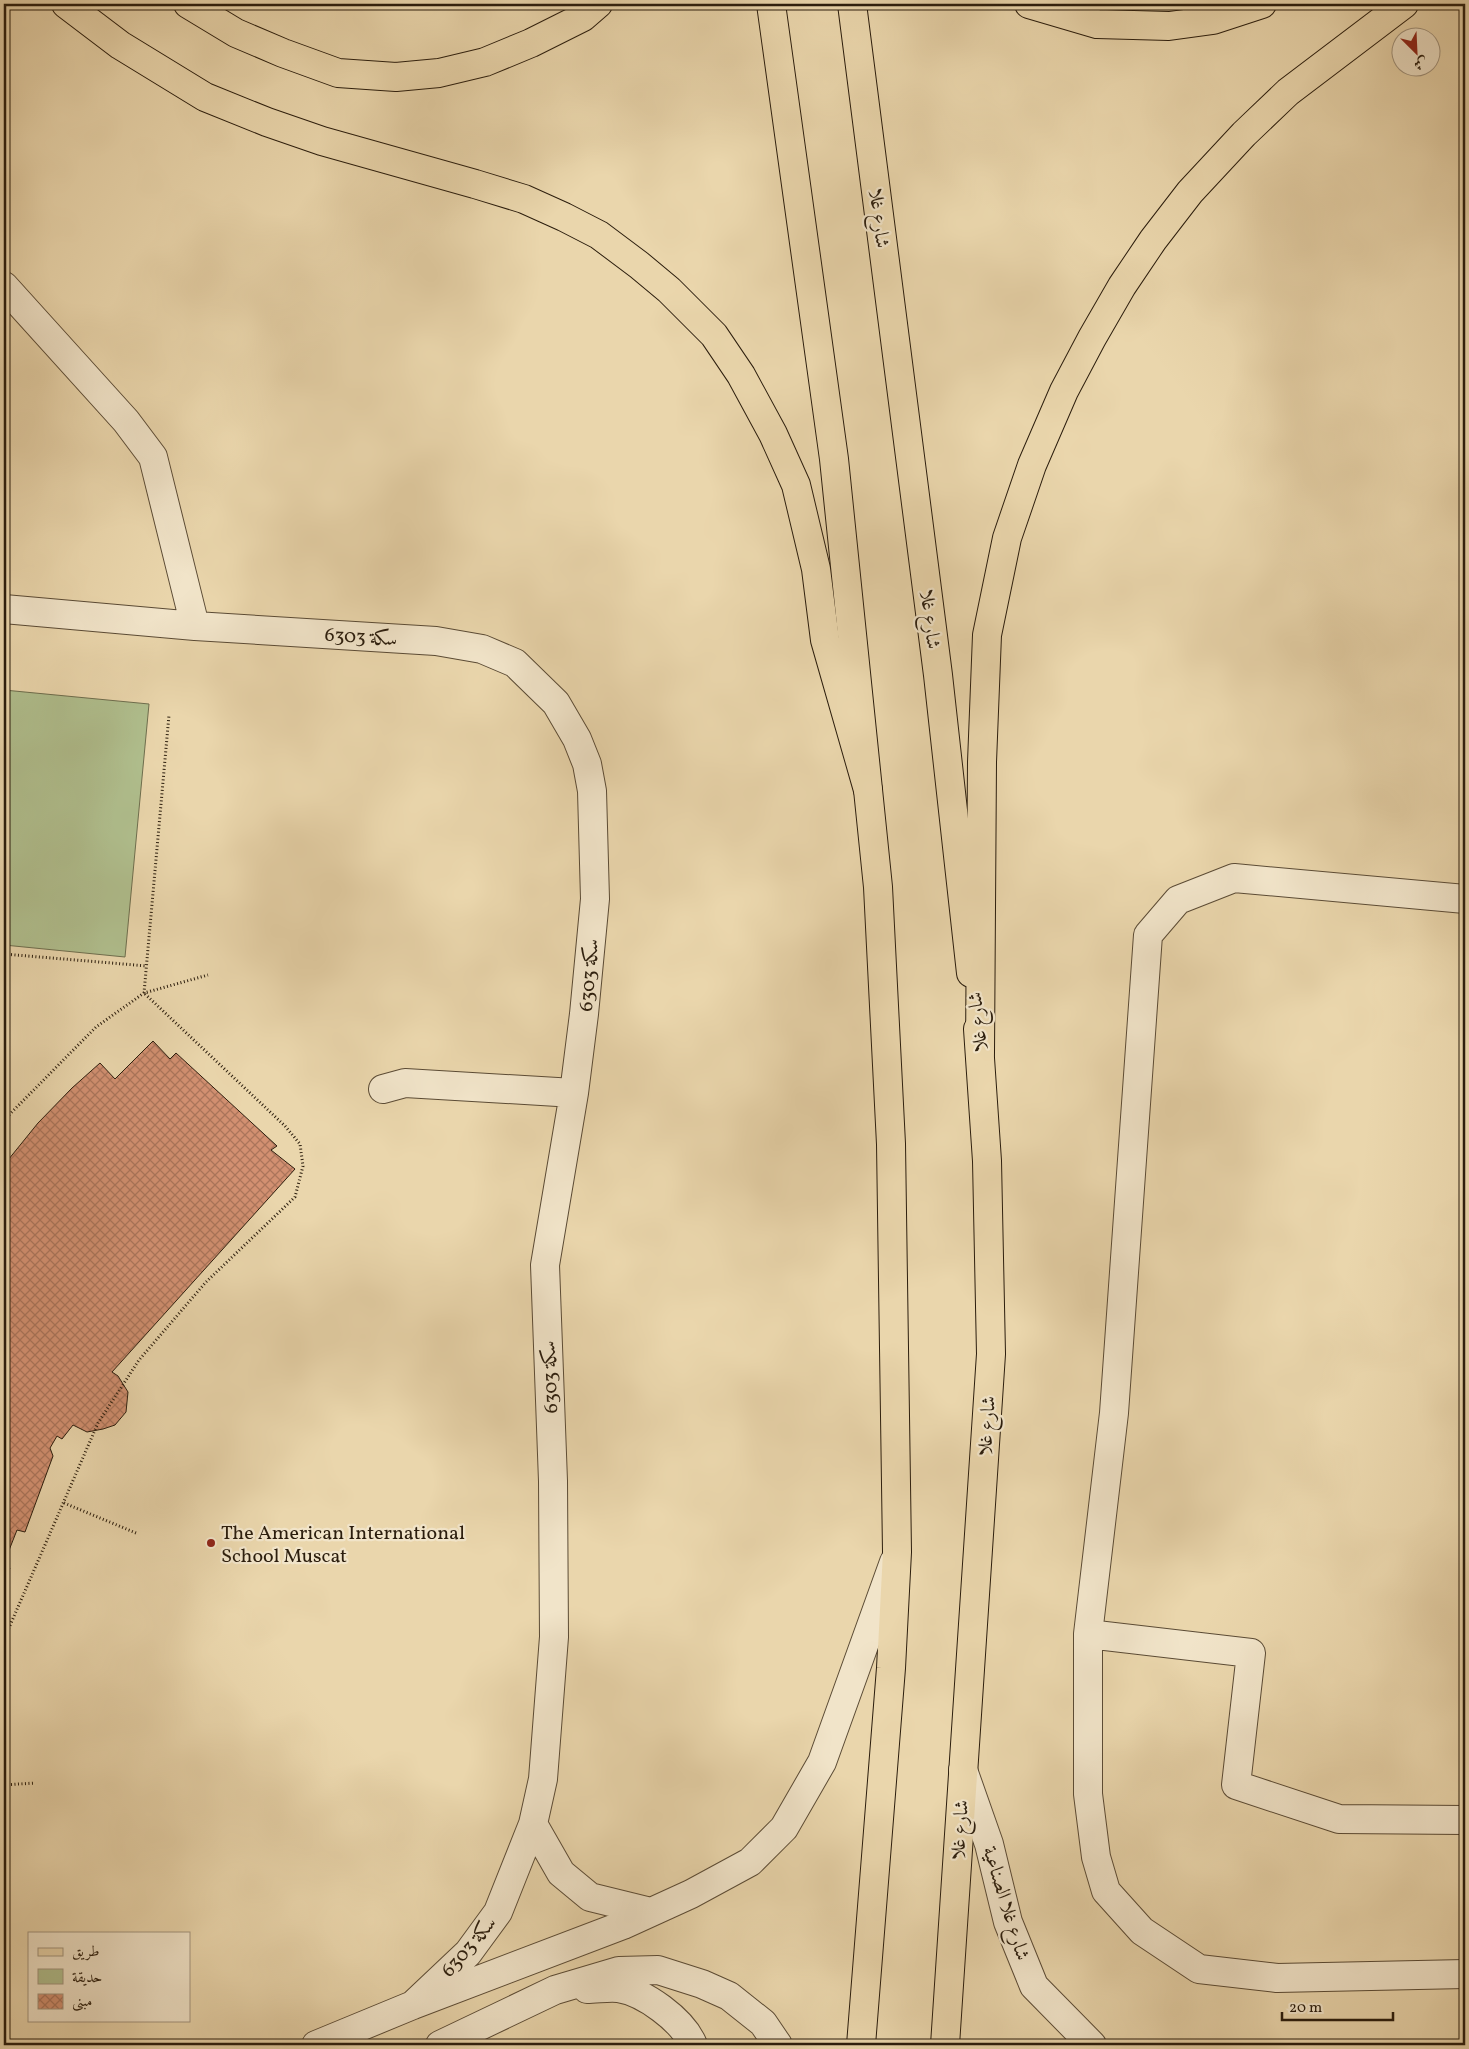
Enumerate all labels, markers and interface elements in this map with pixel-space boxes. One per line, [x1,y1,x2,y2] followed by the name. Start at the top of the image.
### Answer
[1392,28,1442,78] north arrow
[1410,51,1431,74] text: ش
[858,187,896,250] street label: شارع غلا
[909,588,947,651] street label: شارع غلا
[324,621,398,655] street label: سكة 6303
[573,938,607,1013] street label: سكة 6303
[962,990,998,1053] street label: شارع غلا
[536,1340,566,1414] street label: سكة 6303
[972,1395,1006,1457] street label: شارع غلا
[221,1520,465,1571] place label: The American International School Muscat
[205,1537,217,1549] marker: The American International School Muscat
[945,1799,979,1861] street label: شارع غلا
[973,1843,1036,1965] street label: شارع غلا الصناعية
[435,1911,504,1984] street label: سكة 6303
[28,1932,190,2022] legend
[72,1942,99,1963] text: طريق
[72,1968,102,1989] text: حديقة
[1282,1989,1393,2021] scale bar
[72,1992,92,2013] text: مبنى
[1289,1998,1322,2019] text: 20 m

